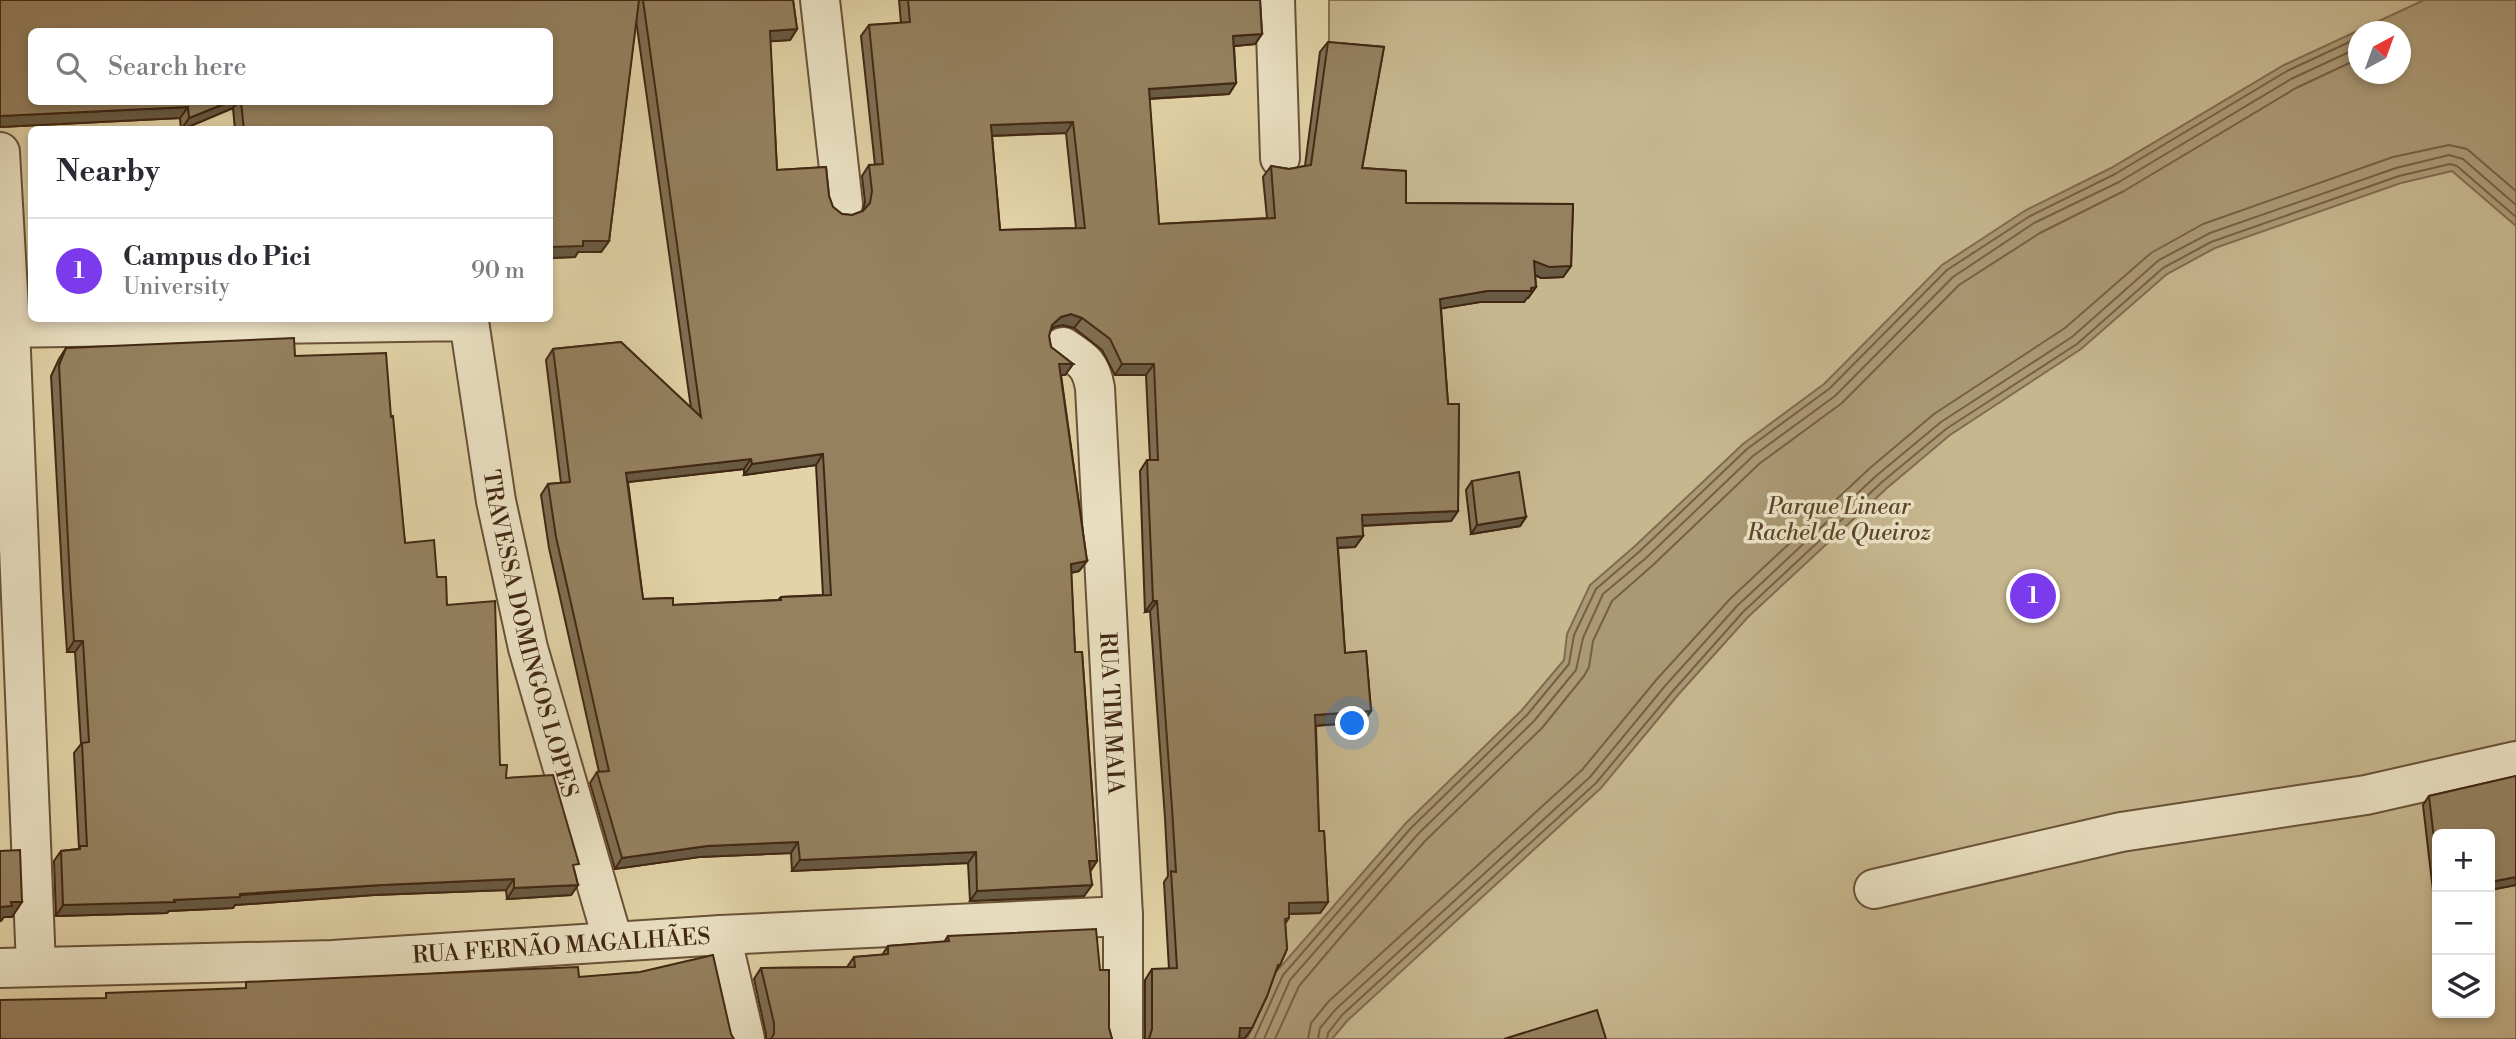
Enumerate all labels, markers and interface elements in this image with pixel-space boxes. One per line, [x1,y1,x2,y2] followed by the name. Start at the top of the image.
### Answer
[2348,21,2411,84] north arrow
[28,28,553,105] search box
[52,48,90,86] icon: search
[108,51,247,83] text: Search here
[56,153,160,191] text: Nearby
[123,241,311,273] text: Campus do Pici
[73,257,85,285] text: 1
[471,257,525,285] text: 90 m
[123,273,230,301] text: University
[476,468,584,801] street label: TRAVESSA DOMINGOS LOPES
[1746,493,1931,547] park label: Parque Linear Rachel de Queiroz
[2010,570,2056,622] pin: 1
[1093,631,1130,796] street label: RUA TIM MAIA
[1335,706,1369,740] your location
[2432,829,2495,1018] map controls
[2432,829,2495,892] button: +
[2432,892,2495,955] button: −
[411,923,711,970] street label: RUA FERNÃO MAGALHÃES
[2432,955,2495,1018] button: layers

